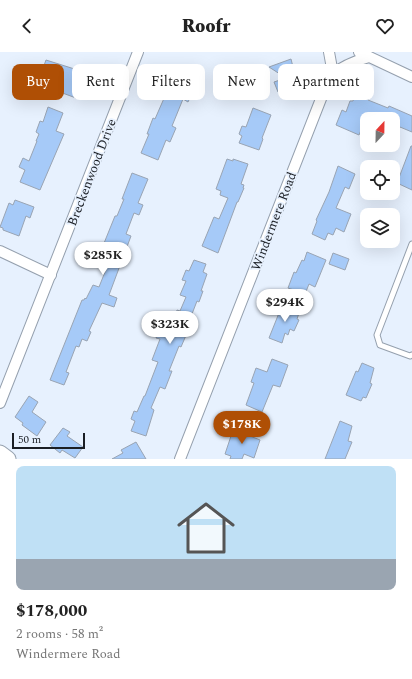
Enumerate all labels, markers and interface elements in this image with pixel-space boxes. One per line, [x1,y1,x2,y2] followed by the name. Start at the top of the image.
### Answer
[182,13,230,40] text: Roofr
[16,15,38,37] icon: back
[374,15,396,37] icon: heart
[12,64,64,100] chip: Buy
[72,64,129,100] chip: Rent
[137,64,205,100] chip: Filters
[213,64,270,100] chip: New
[278,64,374,100] chip: Apartment
[360,112,400,152] north arrow
[360,112,400,248] map controls
[62,116,122,229] street label: Breckenwood Drive
[360,160,400,200] button: locate
[246,169,302,274] street label: Windermere Road
[360,208,400,248] button: layers
[75,242,131,276] pin: $285K
[83,245,123,265] text: $285K
[257,289,313,323] pin: $294K
[265,292,305,312] text: $294K
[142,311,198,345] pin: $323K
[150,314,190,334] text: $323K
[214,411,270,445] pin: $178K
[222,414,262,434] text: $178K
[12,431,85,450] scale bar
[18,431,41,448] text: 50 m
[170,492,242,564] icon: home
[16,598,87,624] text: $178,000
[16,624,103,644] text: 2 rooms · 58 m²
[16,644,120,664] text: Windermere Road

